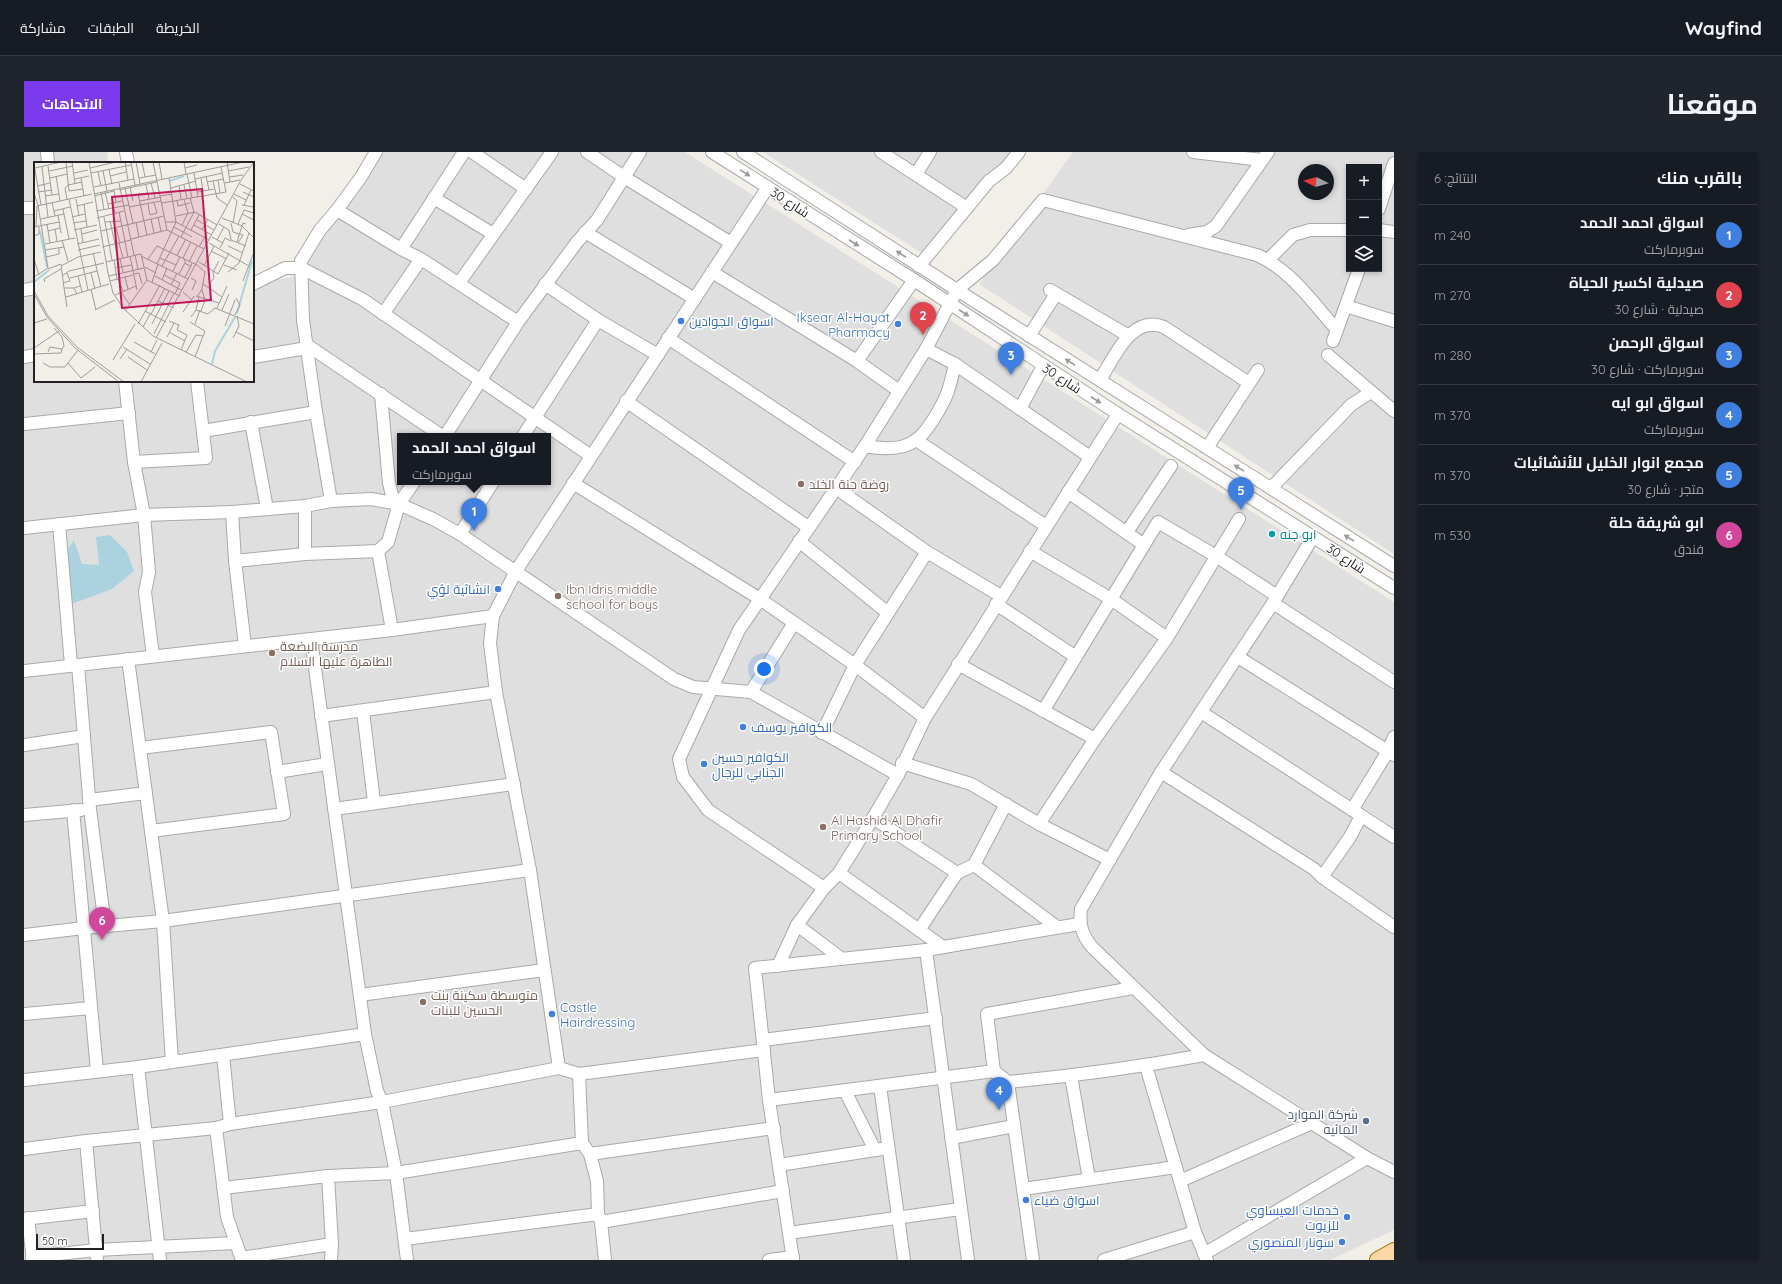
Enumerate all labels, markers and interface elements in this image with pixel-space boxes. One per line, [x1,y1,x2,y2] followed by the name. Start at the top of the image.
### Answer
[1685,16,1762,40] text: Wayfind
[20,19,66,37] text: مشاركة
[88,19,134,37] text: الطبقات
[156,19,200,37] text: الخريطة
[24,81,120,127] button: الاتجاهات
[1667,86,1758,121] text: موقعنا
[34,162,254,382] inset map
[1298,164,1334,200] north arrow
[1346,164,1382,272] map controls
[1346,164,1382,200] button: +
[1657,167,1742,188] text: بالقرب منك
[740,169,750,177] one-way arrow
[1434,170,1477,186] text: النتائج: 6
[767,184,813,221] street label: شارع 30
[1346,200,1382,236] button: −
[1580,213,1704,232] text: اسواق احمد الحمد
[1434,227,1471,243] text: 240 m
[1726,227,1732,243] text: 1
[1346,236,1382,272] button: layers
[849,239,860,246] one-way arrow
[1644,241,1704,257] text: سوبرماركت
[896,251,907,258] one-way arrow
[1569,273,1704,292] text: صيدلية اكسير الحياة
[1434,287,1471,303] text: 270 m
[1725,287,1733,303] text: 2
[1615,301,1704,317] text: صيدلية · شارع 30
[910,302,936,335] pin: 2
[797,309,890,340] place label: Iksear Al-Hayat Pharmacy
[958,309,969,317] one-way arrow
[689,313,774,329] place label: اسواق الجوادين
[676,316,686,326] marker: اسواق الجوادين
[893,319,903,329] marker: Iksear Al-Hayat Pharmacy
[1609,333,1704,352] text: اسواق الرحمن
[998,342,1024,375] pin: 3
[1434,347,1471,363] text: 280 m
[1726,347,1733,363] text: 3
[1064,358,1076,365] one-way arrow
[1039,360,1085,397] street label: شارع 30
[1591,361,1704,377] text: سوبرماركت · شارع 30
[1611,393,1704,412] text: اسواق ابو ايه
[1090,396,1102,403] one-way arrow
[1434,407,1471,423] text: 370 m
[1725,407,1733,423] text: 4
[1644,421,1704,437] text: سوبرماركت
[397,433,551,485] popup
[412,438,536,457] text: اسواق احمد الحمد
[1514,453,1704,472] text: مجمع انوار الخليل للأنشائيات
[1234,464,1245,472] one-way arrow
[412,466,472,482] text: سوبرماركت
[1434,467,1471,483] text: 370 m
[1725,467,1733,483] text: 5
[809,476,889,492] place label: روضة جنة الخلد
[1228,477,1254,510] pin: 5
[796,479,806,489] marker: روضة جنة الخلد
[1627,481,1704,497] text: متجر · شارع 30
[461,498,487,531] pin: 1
[1609,513,1704,532] text: ابو شريفة حلة
[1280,526,1317,542] place label: ابو جنه
[1434,527,1471,543] text: 530 m
[1725,527,1733,543] text: 6
[1267,529,1277,539] marker: ابو جنه
[1343,534,1355,541] one-way arrow
[1323,540,1369,577] street label: شارع 30
[1674,541,1704,557] text: فندق
[427,581,490,600] place label: انشائية لؤي
[566,581,658,612] place label: Ibn Idris middle school for boys
[493,584,503,594] marker: انشائية لؤي
[553,591,563,601] marker: Ibn Idris middle school for boys
[280,638,393,671] place label: مدرسة البضعة الطاهرة عليها السلام
[267,648,277,658] marker: مدرسة البضعة الطاهرة عليها السلام
[754,659,774,679] your location
[751,719,832,735] place label: الكوافير يوسف
[738,722,748,732] marker: الكوافير يوسف
[712,749,789,783] place label: الكوافير حسين الجنابي للرجال
[699,759,709,769] marker: الكوافير حسين الجنابي للرجال
[831,812,943,843] place label: Al Hashid Al Dhafir Primary School
[818,822,828,832] marker: Al Hashid Al Dhafir Primary School
[89,907,115,940] pin: 6
[431,987,538,1018] place label: متوسطة سكينة بنت الحسين للبنات
[418,997,428,1007] marker: متوسطة سكينة بنت الحسين للبنات
[560,999,635,1030] place label: Castle Hairdressing
[547,1009,557,1019] marker: Castle Hairdressing
[986,1077,1012,1110] pin: 4
[1288,1106,1358,1137] place label: شركة الموارد المائيه
[1361,1116,1371,1126] marker: شركة الموارد المائيه
[1034,1192,1099,1208] place label: اسواق ضياء
[1021,1195,1031,1205] marker: اسواق ضياء
[1246,1202,1339,1233] place label: خدمات العيساوي للزيوت
[1342,1212,1352,1222] marker: خدمات العيساوي للزيوت
[36,1232,104,1251] scale bar
[42,1234,68,1248] text: 50 m
[1248,1234,1334,1253] place label: سونار المنصوري
[1337,1237,1347,1247] marker: سونار المنصوري

